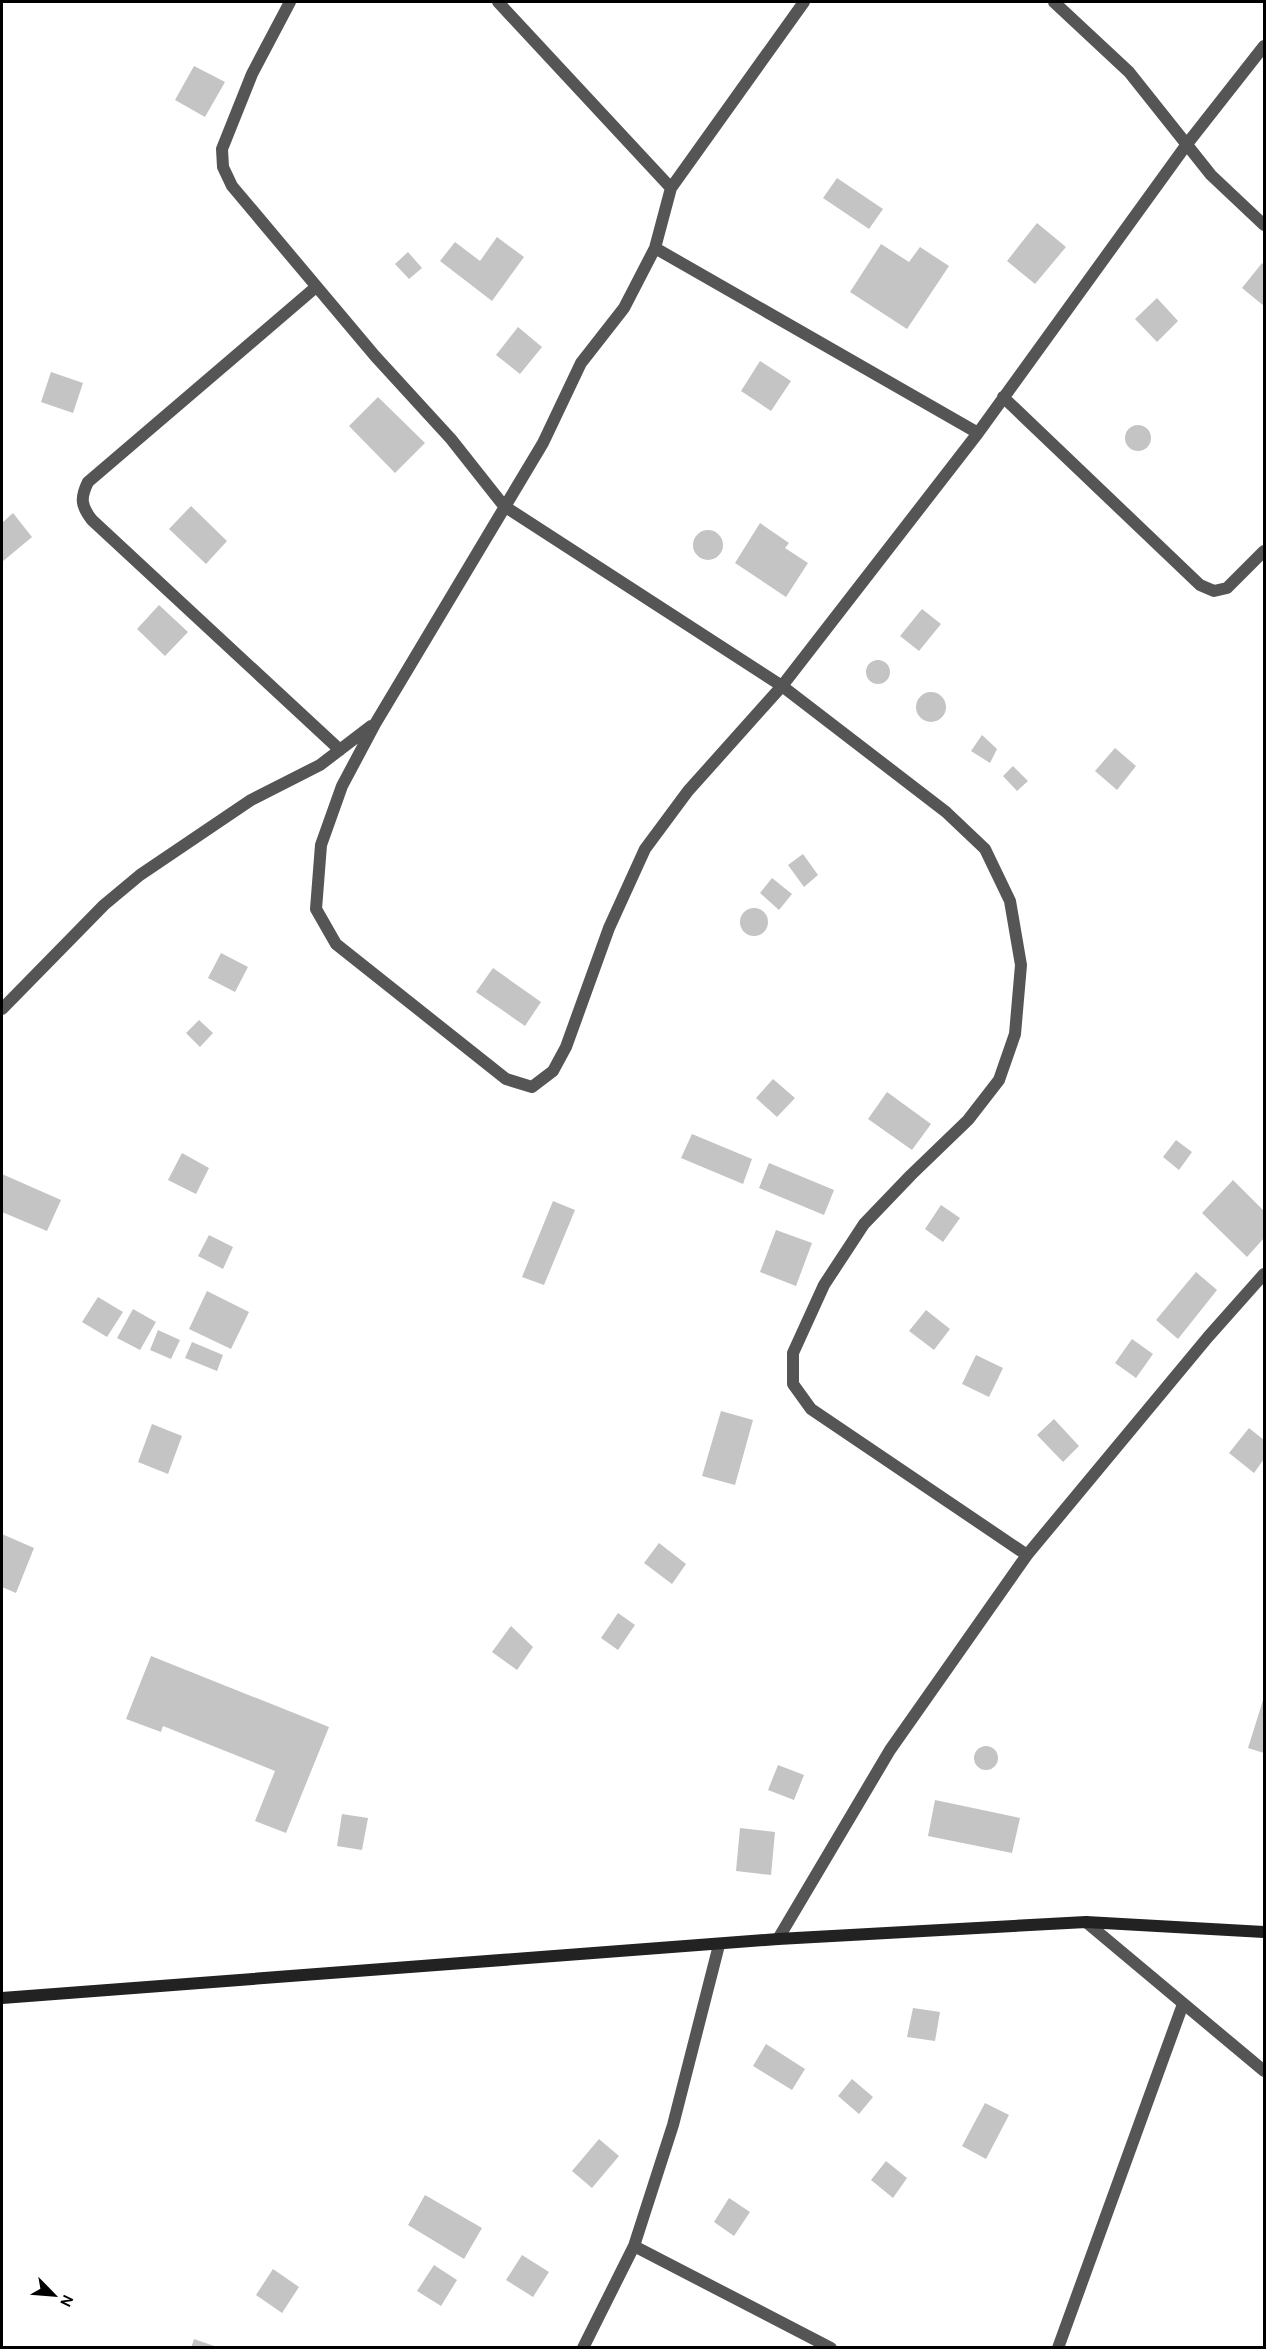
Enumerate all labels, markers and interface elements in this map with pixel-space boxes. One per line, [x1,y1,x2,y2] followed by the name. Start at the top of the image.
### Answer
[24,2265,84,2325] north arrow
[56,2292,78,2310] text: N

